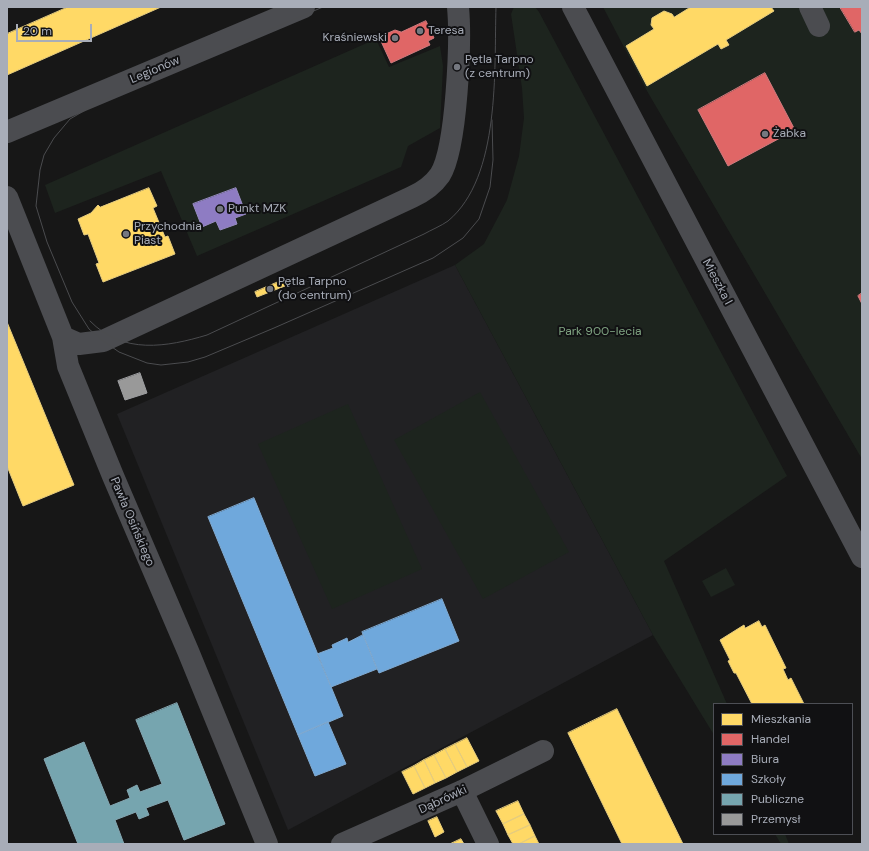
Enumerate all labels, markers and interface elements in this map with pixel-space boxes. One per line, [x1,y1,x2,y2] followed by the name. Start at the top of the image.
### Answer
[18,16,94,42] scale bar
[23,23,52,39] text: 20 m
[428,24,464,38] place label: Teresa
[415,26,425,36] marker: Teresa
[323,31,387,45] place label: Kraśniewski
[390,33,400,43] marker: Kraśniewski
[128,53,182,87] street label: Legionów
[465,53,534,81] place label: Pętla Tarpno (z centrum)
[452,62,462,72] marker: Pętla Tarpno (z centrum)
[773,127,806,141] place label: Żabka
[760,129,770,139] marker: Żabka
[228,202,286,216] place label: Punkt MZK
[215,204,225,214] marker: Punkt MZK
[134,220,202,248] place label: Przychodnia Piast
[121,229,131,239] marker: Przychodnia Piast
[699,257,735,307] street label: Mieszka I
[278,275,352,303] place label: Pętla Tarpno (do centrum)
[265,284,275,294] marker: Pętla Tarpno (do centrum)
[558,325,642,339] park label: Park 900-lecia
[107,475,157,569] street label: Pawła Osińskiego
[713,703,853,835] legend
[751,711,811,727] text: Mieszkania
[751,731,790,747] text: Handel
[751,751,779,767] text: Biura
[751,771,786,787] text: Szkoły
[417,783,469,817] street label: Dąbrówki
[751,791,804,807] text: Publiczne
[751,811,801,827] text: Przemysł

